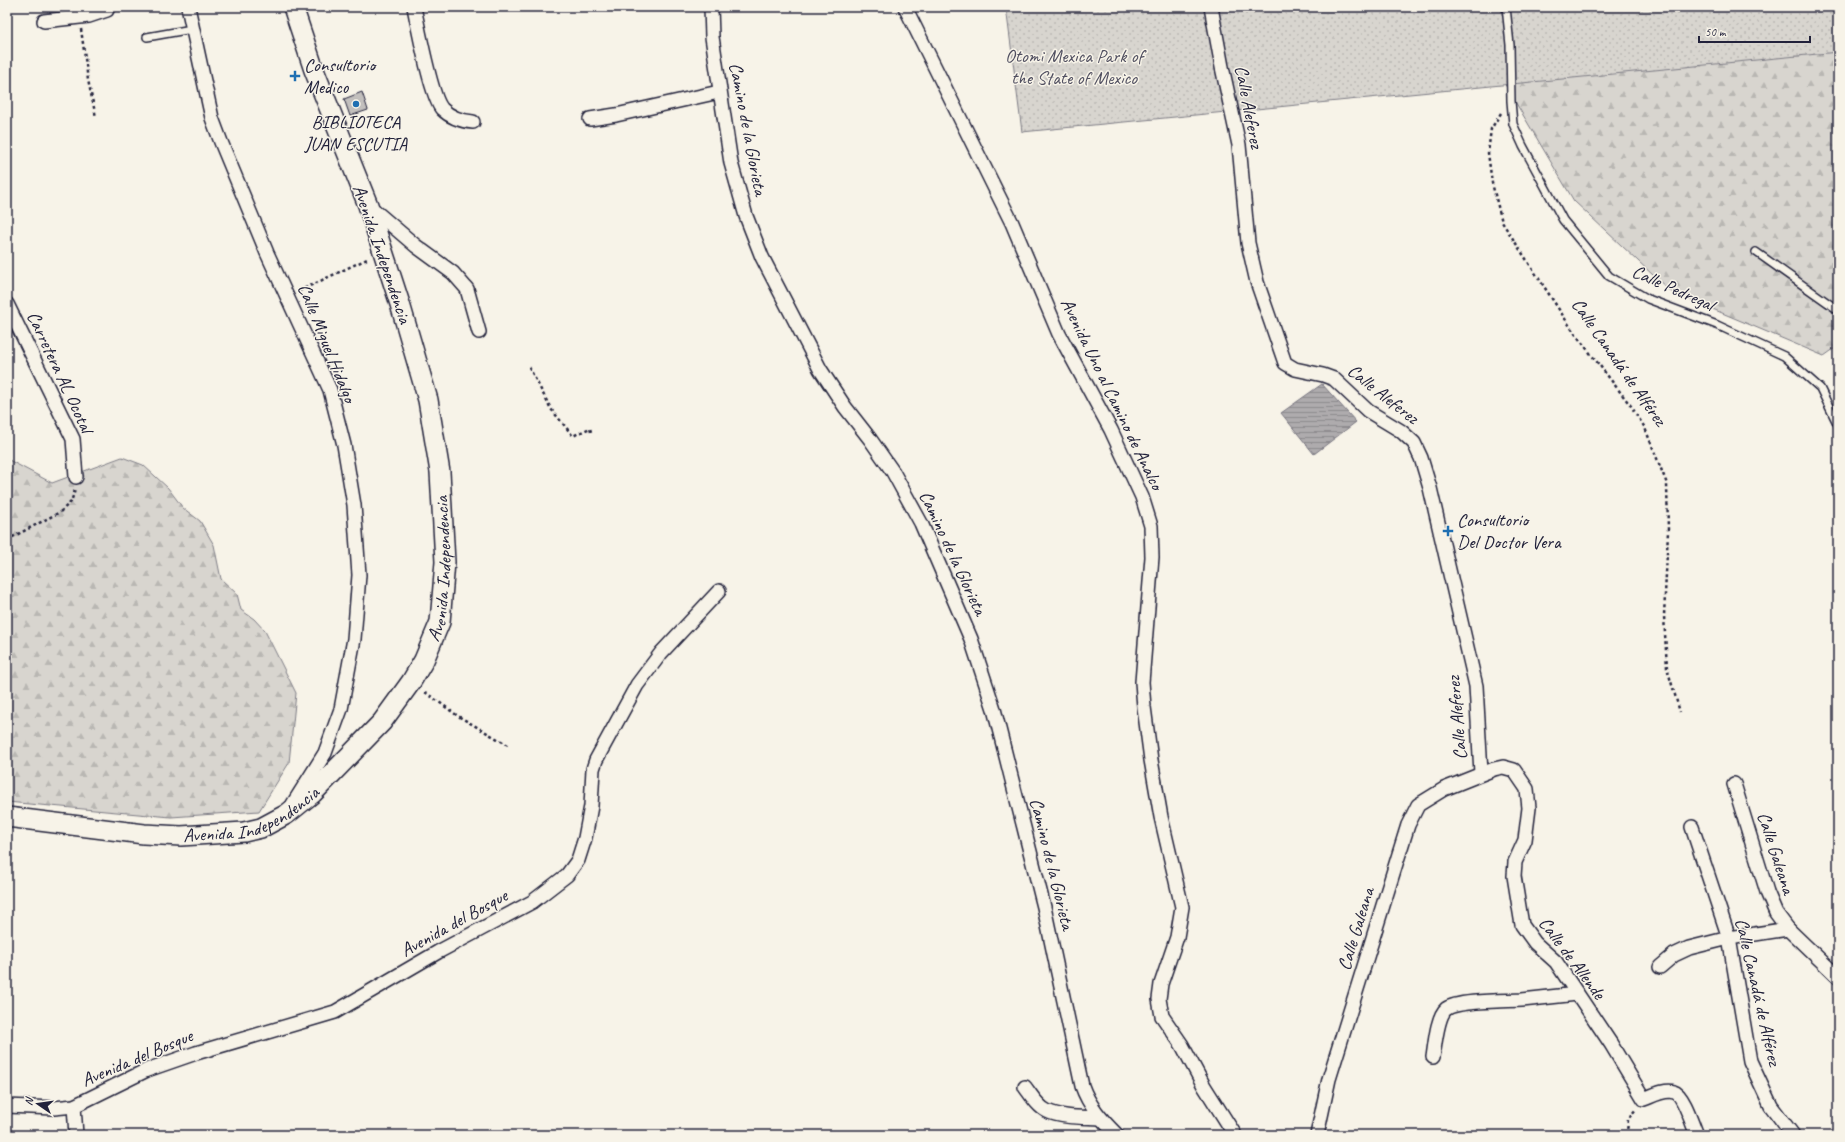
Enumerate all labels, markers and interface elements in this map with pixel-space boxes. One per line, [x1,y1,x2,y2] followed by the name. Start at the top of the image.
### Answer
[1699,18,1810,44] scale bar
[1705,24,1727,40] text: 50 m
[1005,44,1147,90] park label: Otomi Mexica Park of the State of Mexico
[304,53,377,99] place label: Consultorio Medico
[723,61,773,200] street label: Camino de la Glorieta
[1229,63,1269,152] street label: Calle Aleferez
[289,70,301,82] marker: Consultorio Medico
[351,99,361,109] marker: BIBLIOTECA JUAN ESCUTIA
[304,110,408,156] place label: BIBLIOTECA JUAN ESCUTIA
[347,181,417,328] street label: Avenida Independencia
[1628,259,1721,318] street label: Calle Pedregal
[292,280,363,408] street label: Calle Miguel Hidalgo
[1055,294,1170,496] street label: Avenida Uno al Camino de Analco
[1566,294,1673,432] street label: Calle Canadá de Alférez
[21,307,100,440] street label: Carretera AL Ocotal
[1342,359,1424,430] street label: Calle Aleferez
[914,487,993,621] street label: Camino de la Glorieta
[421,494,457,645] street label: Avenida Independencia
[1457,508,1562,554] place label: Consultorio Del Doctor Vera
[1442,525,1454,537] marker: Consultorio Del Doctor Vera
[1441,674,1473,761] street label: Calle Aleferez
[182,781,325,848] street label: Avenida Independencia
[1024,796,1080,934] street label: Camino de la Glorieta
[1751,809,1801,899] street label: Calle Galeana
[396,883,513,962] street label: Avenida del Bosque
[1332,883,1381,973] street label: Calle Galeana
[1533,912,1612,1005] street label: Calle de Allende
[1729,916,1787,1070] street label: Calle Canadá de Alférez
[78,1023,198,1092] street label: Avenida del Bosque
[18,1084,58,1124] north arrow
[21,1095,36,1107] text: N

